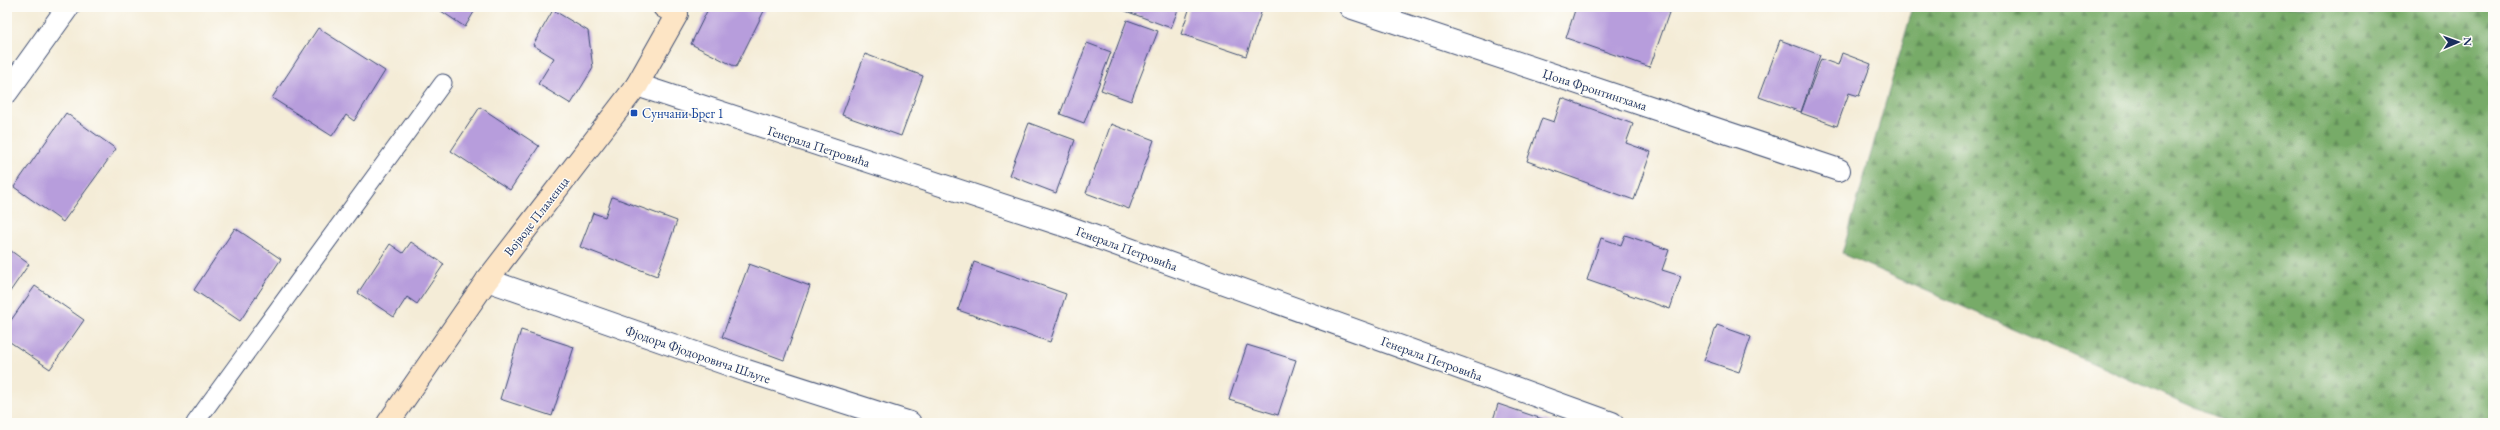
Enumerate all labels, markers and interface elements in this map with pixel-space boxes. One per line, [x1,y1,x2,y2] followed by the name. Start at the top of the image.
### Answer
[2438,22,2478,62] north arrow
[2461,37,2475,46] text: N
[1541,65,1650,115] street label: Џона Фронтингхама
[642,105,724,122] place label: Сунчани Брег 1
[629,108,639,118] marker: Сунчани Брег 1
[765,122,873,171] street label: Генерала Петровића
[500,173,573,259] street label: Војводе Пламенца
[1074,222,1181,275] street label: Генерала Петровића
[623,322,773,387] street label: Фјодора Фјодоровича Шљуге
[1379,332,1486,385] street label: Генерала Петровића

